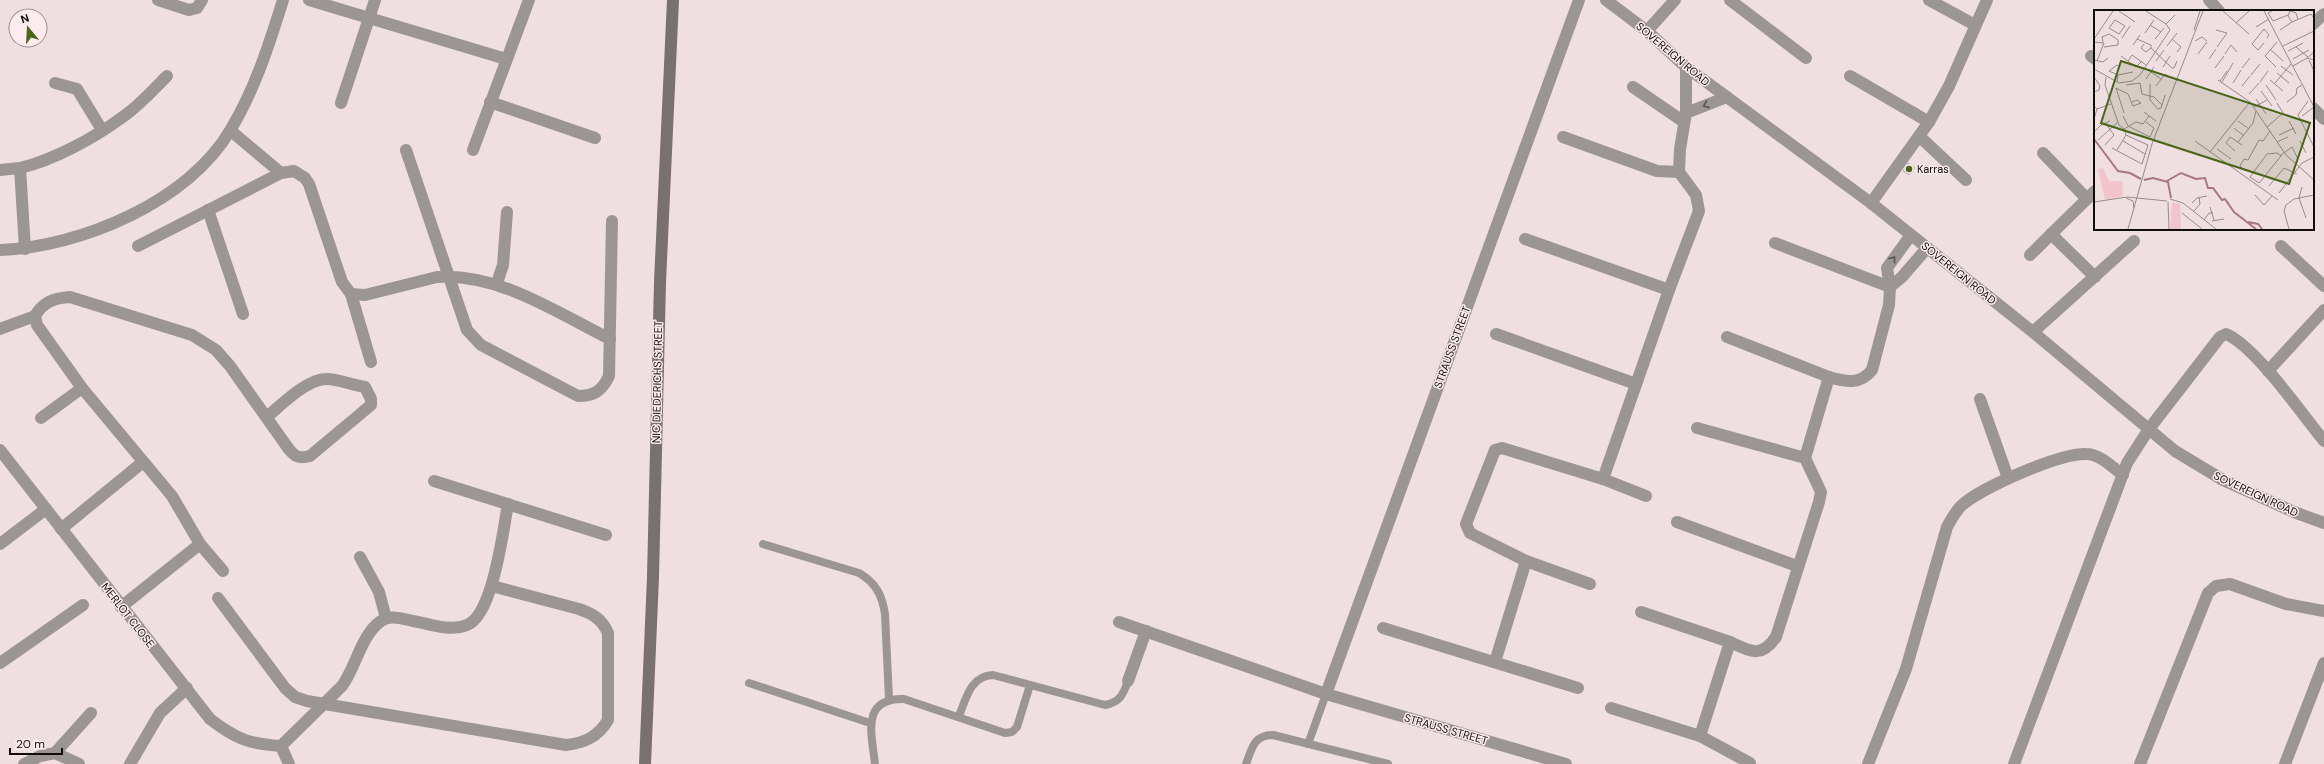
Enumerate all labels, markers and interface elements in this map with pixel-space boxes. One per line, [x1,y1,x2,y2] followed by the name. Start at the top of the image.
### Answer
[8,8,48,48] north arrow
[2094,10,2314,230] inset map
[19,11,31,26] text: N
[1633,19,1713,89] street label: SOVEREIGN ROAD
[1703,100,1710,108] one-way arrow
[1917,162,1949,176] place label: Karras
[1904,164,1914,174] marker: Karras
[1919,239,1999,308] street label: SOVEREIGN ROAD
[1888,256,1895,263] one-way arrow
[1431,304,1473,390] street label: STRAUSS STREET
[649,321,665,443] street label: NIC DIEDERICHS STREET
[2211,468,2301,520] street label: SOVEREIGN ROAD
[98,580,158,650] street label: MERLOT CLOSE
[1403,710,1489,748] street label: STRAUSS STREET
[10,730,62,756] scale bar
[16,736,45,752] text: 20 m

